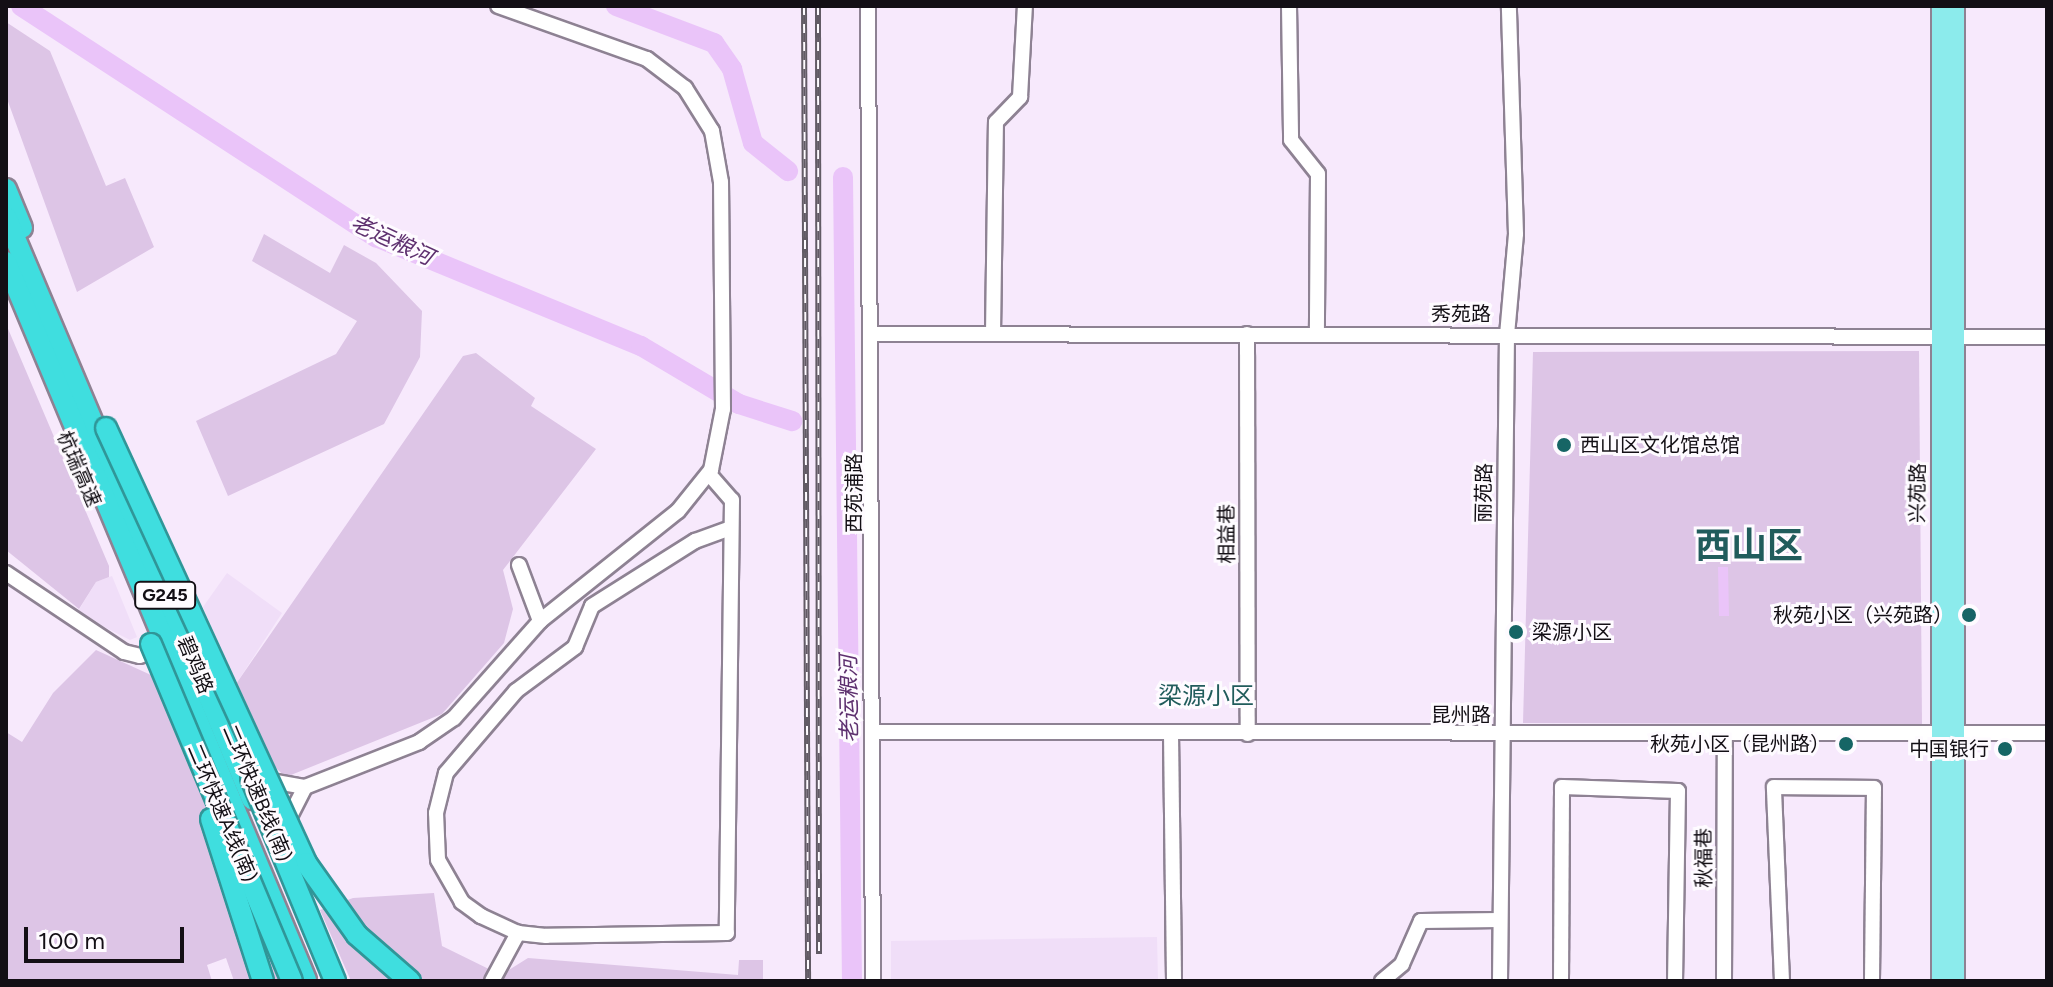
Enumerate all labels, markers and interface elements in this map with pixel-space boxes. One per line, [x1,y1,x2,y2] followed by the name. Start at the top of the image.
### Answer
[347,209,437,271] water label: 老运粮河
[1431,302,1491,326] street label: 秀苑路
[52,427,106,511] street label: 杭瑞高速
[1580,433,1740,457] place label: 西山区文化馆总馆
[1555,436,1573,454] marker: 西山区文化馆总馆
[842,453,866,533] street label: 西苑浦路
[1471,463,1497,523] street label: 丽苑路
[1905,463,1931,523] street label: 兴苑路
[1215,504,1239,564] street label: 相益巷
[1695,524,1803,568] district label: 西山区
[133,581,197,609] road number: G245
[1773,603,1953,627] place label: 秋苑小区（兴苑路）
[1960,606,1978,624] marker: 秋苑小区（兴苑路）
[1532,620,1612,644] place label: 梁源小区
[1507,623,1525,641] marker: 梁源小区
[172,633,218,697] street label: 碧鸡路
[835,655,863,743] water label: 老运粮河
[1158,682,1254,710] district label: 梁源小区
[1431,703,1491,727] street label: 昆州路
[217,721,297,865] street label: 二环快速B线(南)
[1650,732,1830,756] place label: 秋苑小区（昆州路）
[1837,735,1855,753] marker: 秋苑小区（昆州路）
[1909,737,1989,761] place label: 中国银行
[182,740,262,886] street label: 二环快速A线(南)
[1996,740,2014,758] marker: 中国银行
[1692,828,1716,888] street label: 秋福巷
[28,911,188,961] scale bar
[38,926,105,955] text: 100 m

